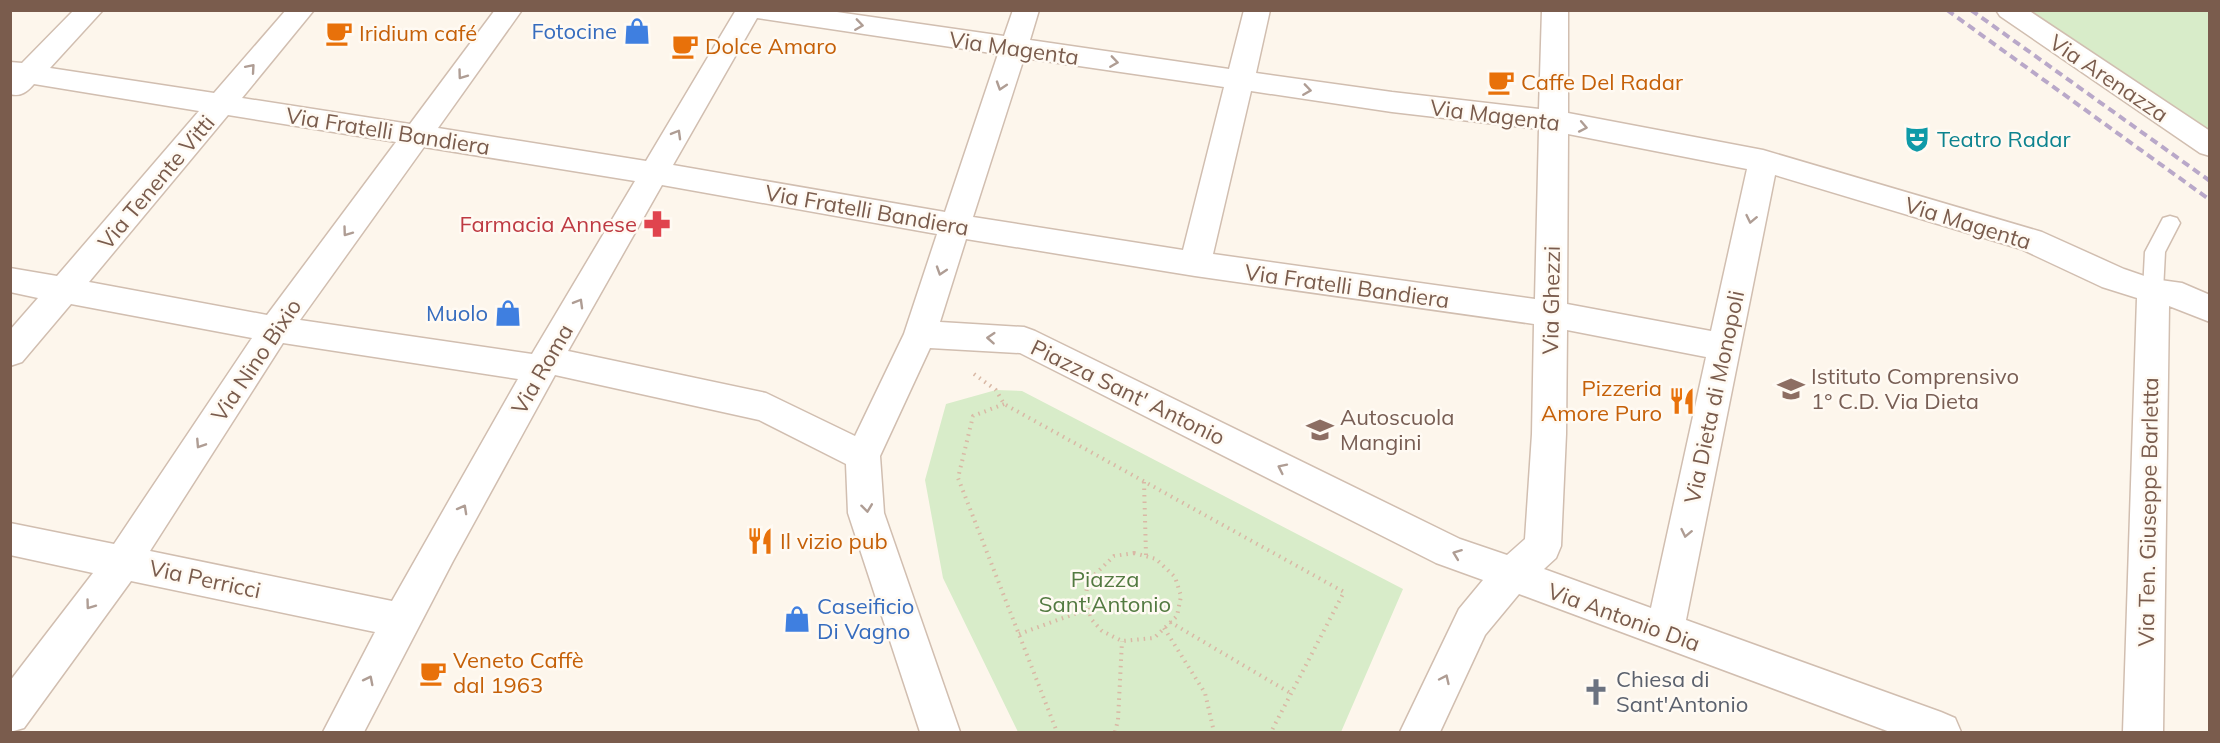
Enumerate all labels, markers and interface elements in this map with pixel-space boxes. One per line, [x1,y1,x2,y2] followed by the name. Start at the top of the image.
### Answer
[622,16,652,46] shop icon: Fotocine
[531,17,617,45] place label: Fotocine
[324,18,354,48] cafe icon: Iridium café
[359,19,477,47] place label: Iridium café
[854,19,863,31] one-way arrow
[947,25,1081,71] street label: Via Magenta
[2044,28,2174,128] street label: Via Arenazza
[670,31,700,61] cafe icon: Dolce Amaro
[705,32,837,60] place label: Dolce Amaro
[1109,56,1119,68] one-way arrow
[244,64,255,75] one-way arrow
[1486,67,1516,97] cafe icon: Caffe Del Radar
[458,68,469,79] one-way arrow
[1521,68,1683,96] place label: Caffe Del Radar
[996,80,1009,91] one-way arrow
[1302,83,1312,95] one-way arrow
[1428,93,1562,137] street label: Via Magenta
[284,101,492,161] street label: Via Fratelli Bandiera
[92,109,220,255] street label: Via Tenente Vitti
[1578,120,1588,133] one-way arrow
[1902,124,1932,154] theatre icon: Teatro Radar
[1937,125,2070,153] place label: Teatro Radar
[670,130,681,140] one-way arrow
[763,178,971,242] street label: Via Fratelli Bandiera
[1901,191,2035,255] street label: Via Magenta
[642,209,672,239] pharmacy icon: Farmacia Annese
[460,210,637,238] place label: Farmacia Annese
[1745,213,1758,223] one-way arrow
[343,226,354,237] one-way arrow
[1536,246,1566,354] street label: Via Ghezzi
[1243,258,1451,314] street label: Via Fratelli Bandiera
[936,265,948,276] one-way arrow
[1678,288,1750,506] street label: Via Dieta di Monopoli
[205,293,307,427] street label: Via Nino Bixio
[493,298,523,328] shop icon: Muolo
[426,299,488,327] place label: Muolo
[572,299,584,309] one-way arrow
[505,319,579,419] street label: Via Roma
[986,332,995,345] one-way arrow
[1026,333,1230,451] street label: Piazza Sant' Antonio
[1811,362,2019,415] place label: Istituto Comprensivo 1° C.D. Via Dieta
[1541,374,1662,427] place label: Pizzeria Amore Puro
[1776,374,1806,404] school or university icon: Istituto Comprensivo 1° C.D. Via Dieta
[2132,377,2164,647] street label: Via Ten. Giuseppe Barletta
[1667,386,1697,416] restaurant icon: Pizzeria Amore Puro
[1340,403,1455,456] place label: Autoscuola Mangini
[1305,415,1335,445] school or university icon: Autoscuola Mangini
[196,437,207,448] one-way arrow
[1277,464,1288,476] one-way arrow
[860,504,872,513] one-way arrow
[455,505,467,515] one-way arrow
[745,526,775,556] restaurant icon: Il vizio pub
[780,527,888,555] place label: Il vizio pub
[1680,528,1693,538] one-way arrow
[1452,549,1463,561] one-way arrow
[147,554,263,604] street label: Via Perricci
[1039,565,1171,618] park label: Piazza Sant'Antonio
[1544,576,1704,658] street label: Via Antonio Dia
[817,592,914,645] place label: Caseificio Di Vagno
[87,599,98,610] one-way arrow
[782,604,812,634] shop icon: Caseificio Di Vagno
[453,646,584,699] place label: Veneto Caffè dal 1963
[418,658,448,688] cafe icon: Veneto Caffè dal 1963
[1616,665,1748,718] place label: Chiesa di Sant'Antonio
[1437,675,1449,686] one-way arrow
[362,676,374,687] one-way arrow
[1581,677,1611,707] church icon: Chiesa di Sant'Antonio

